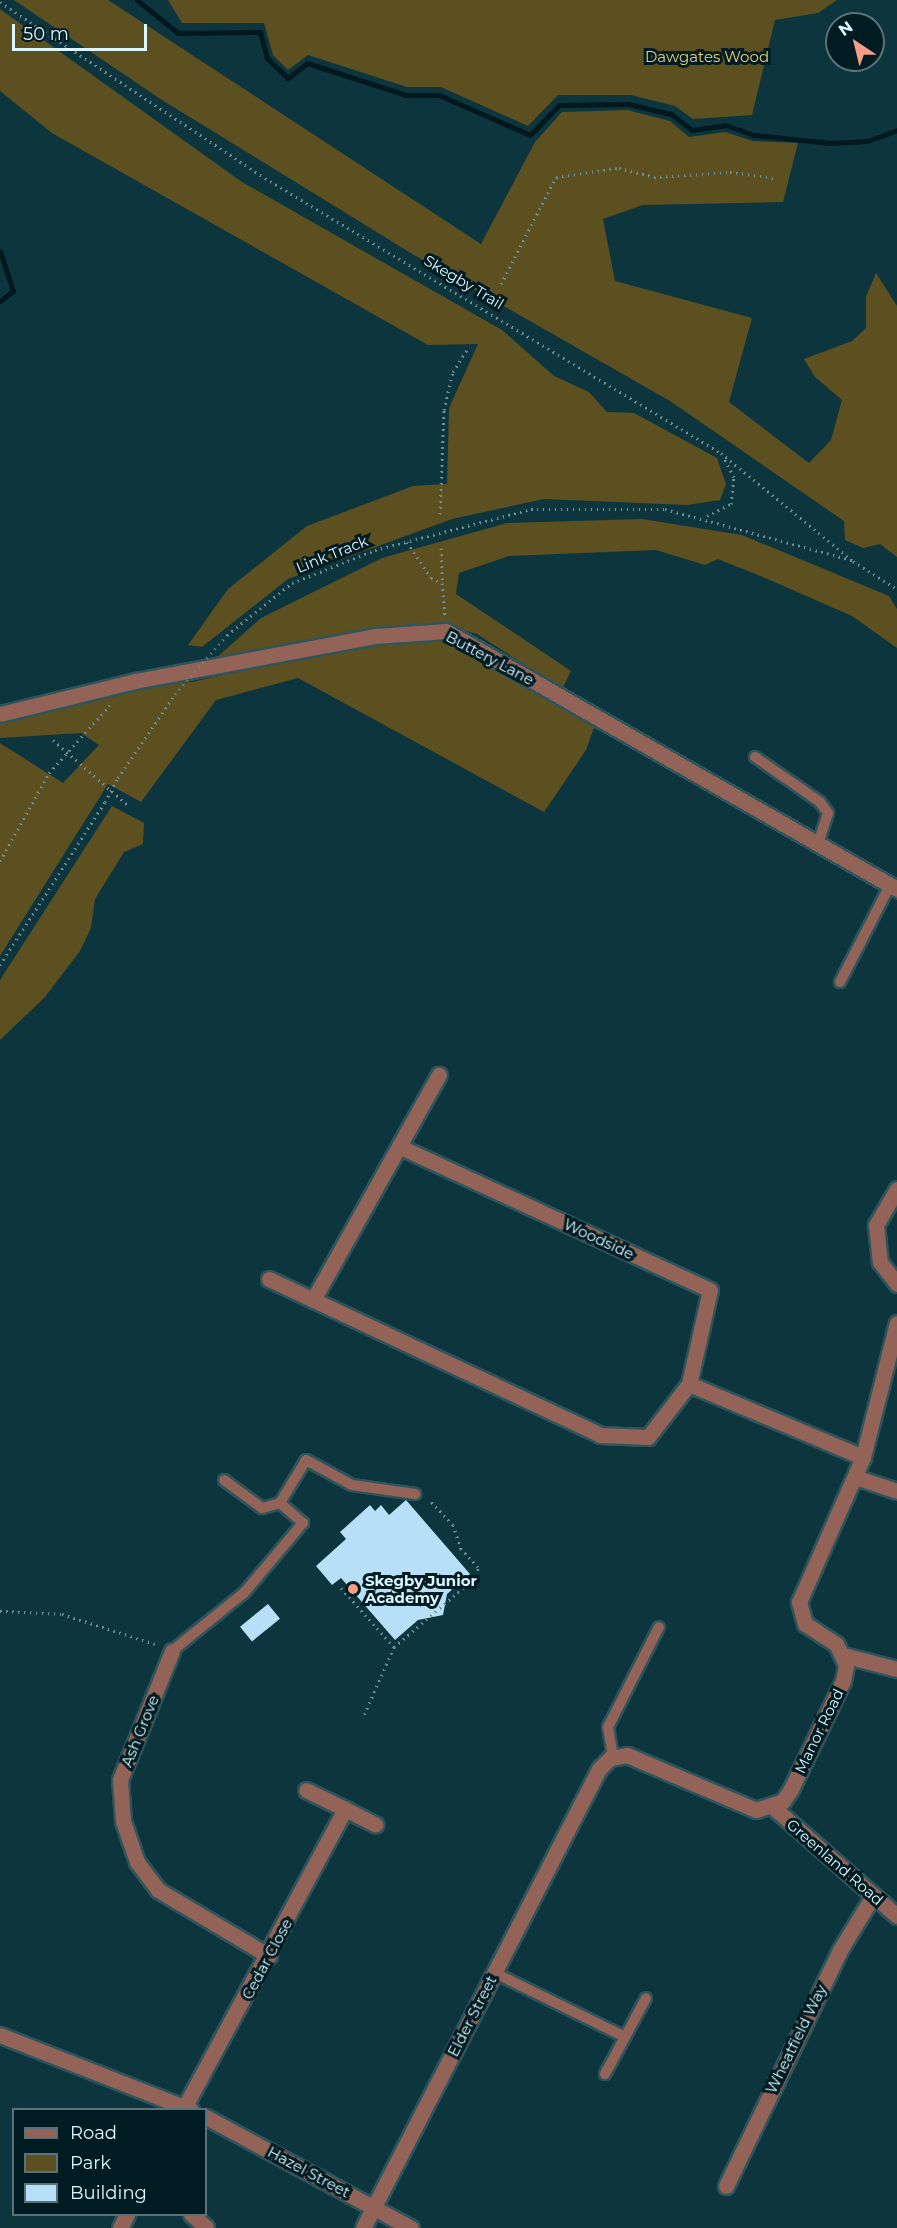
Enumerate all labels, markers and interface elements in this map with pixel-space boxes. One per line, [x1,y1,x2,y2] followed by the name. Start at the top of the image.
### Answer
[15,12,150,50] scale bar
[825,12,885,72] north arrow
[835,17,856,40] text: N
[23,23,69,45] text: 50 m
[645,48,769,66] park label: Dawgates Wood
[421,251,507,313] street label: Skegby Trail
[293,531,371,577] street label: Link Track
[443,627,537,689] street label: Buttery Lane
[561,1215,637,1263] street label: Woodside
[365,1571,477,1606] place label: Skegby Junior Academy
[346,1582,360,1596] marker: Skegby Junior Academy
[791,1686,847,1776] street label: Manor Road
[117,1693,163,1769] street label: Ash Grove
[783,1815,887,1909] street label: Greenland Road
[238,1916,296,2002] street label: Cedar Close
[444,1972,500,2060] street label: Elder Street
[762,1982,830,2096] street label: Wheatfield Way
[12,2108,207,2216] legend
[70,2122,117,2144] text: Road
[265,2143,353,2201] street label: Hazel Street
[70,2152,111,2174] text: Park
[70,2182,147,2204] text: Building

